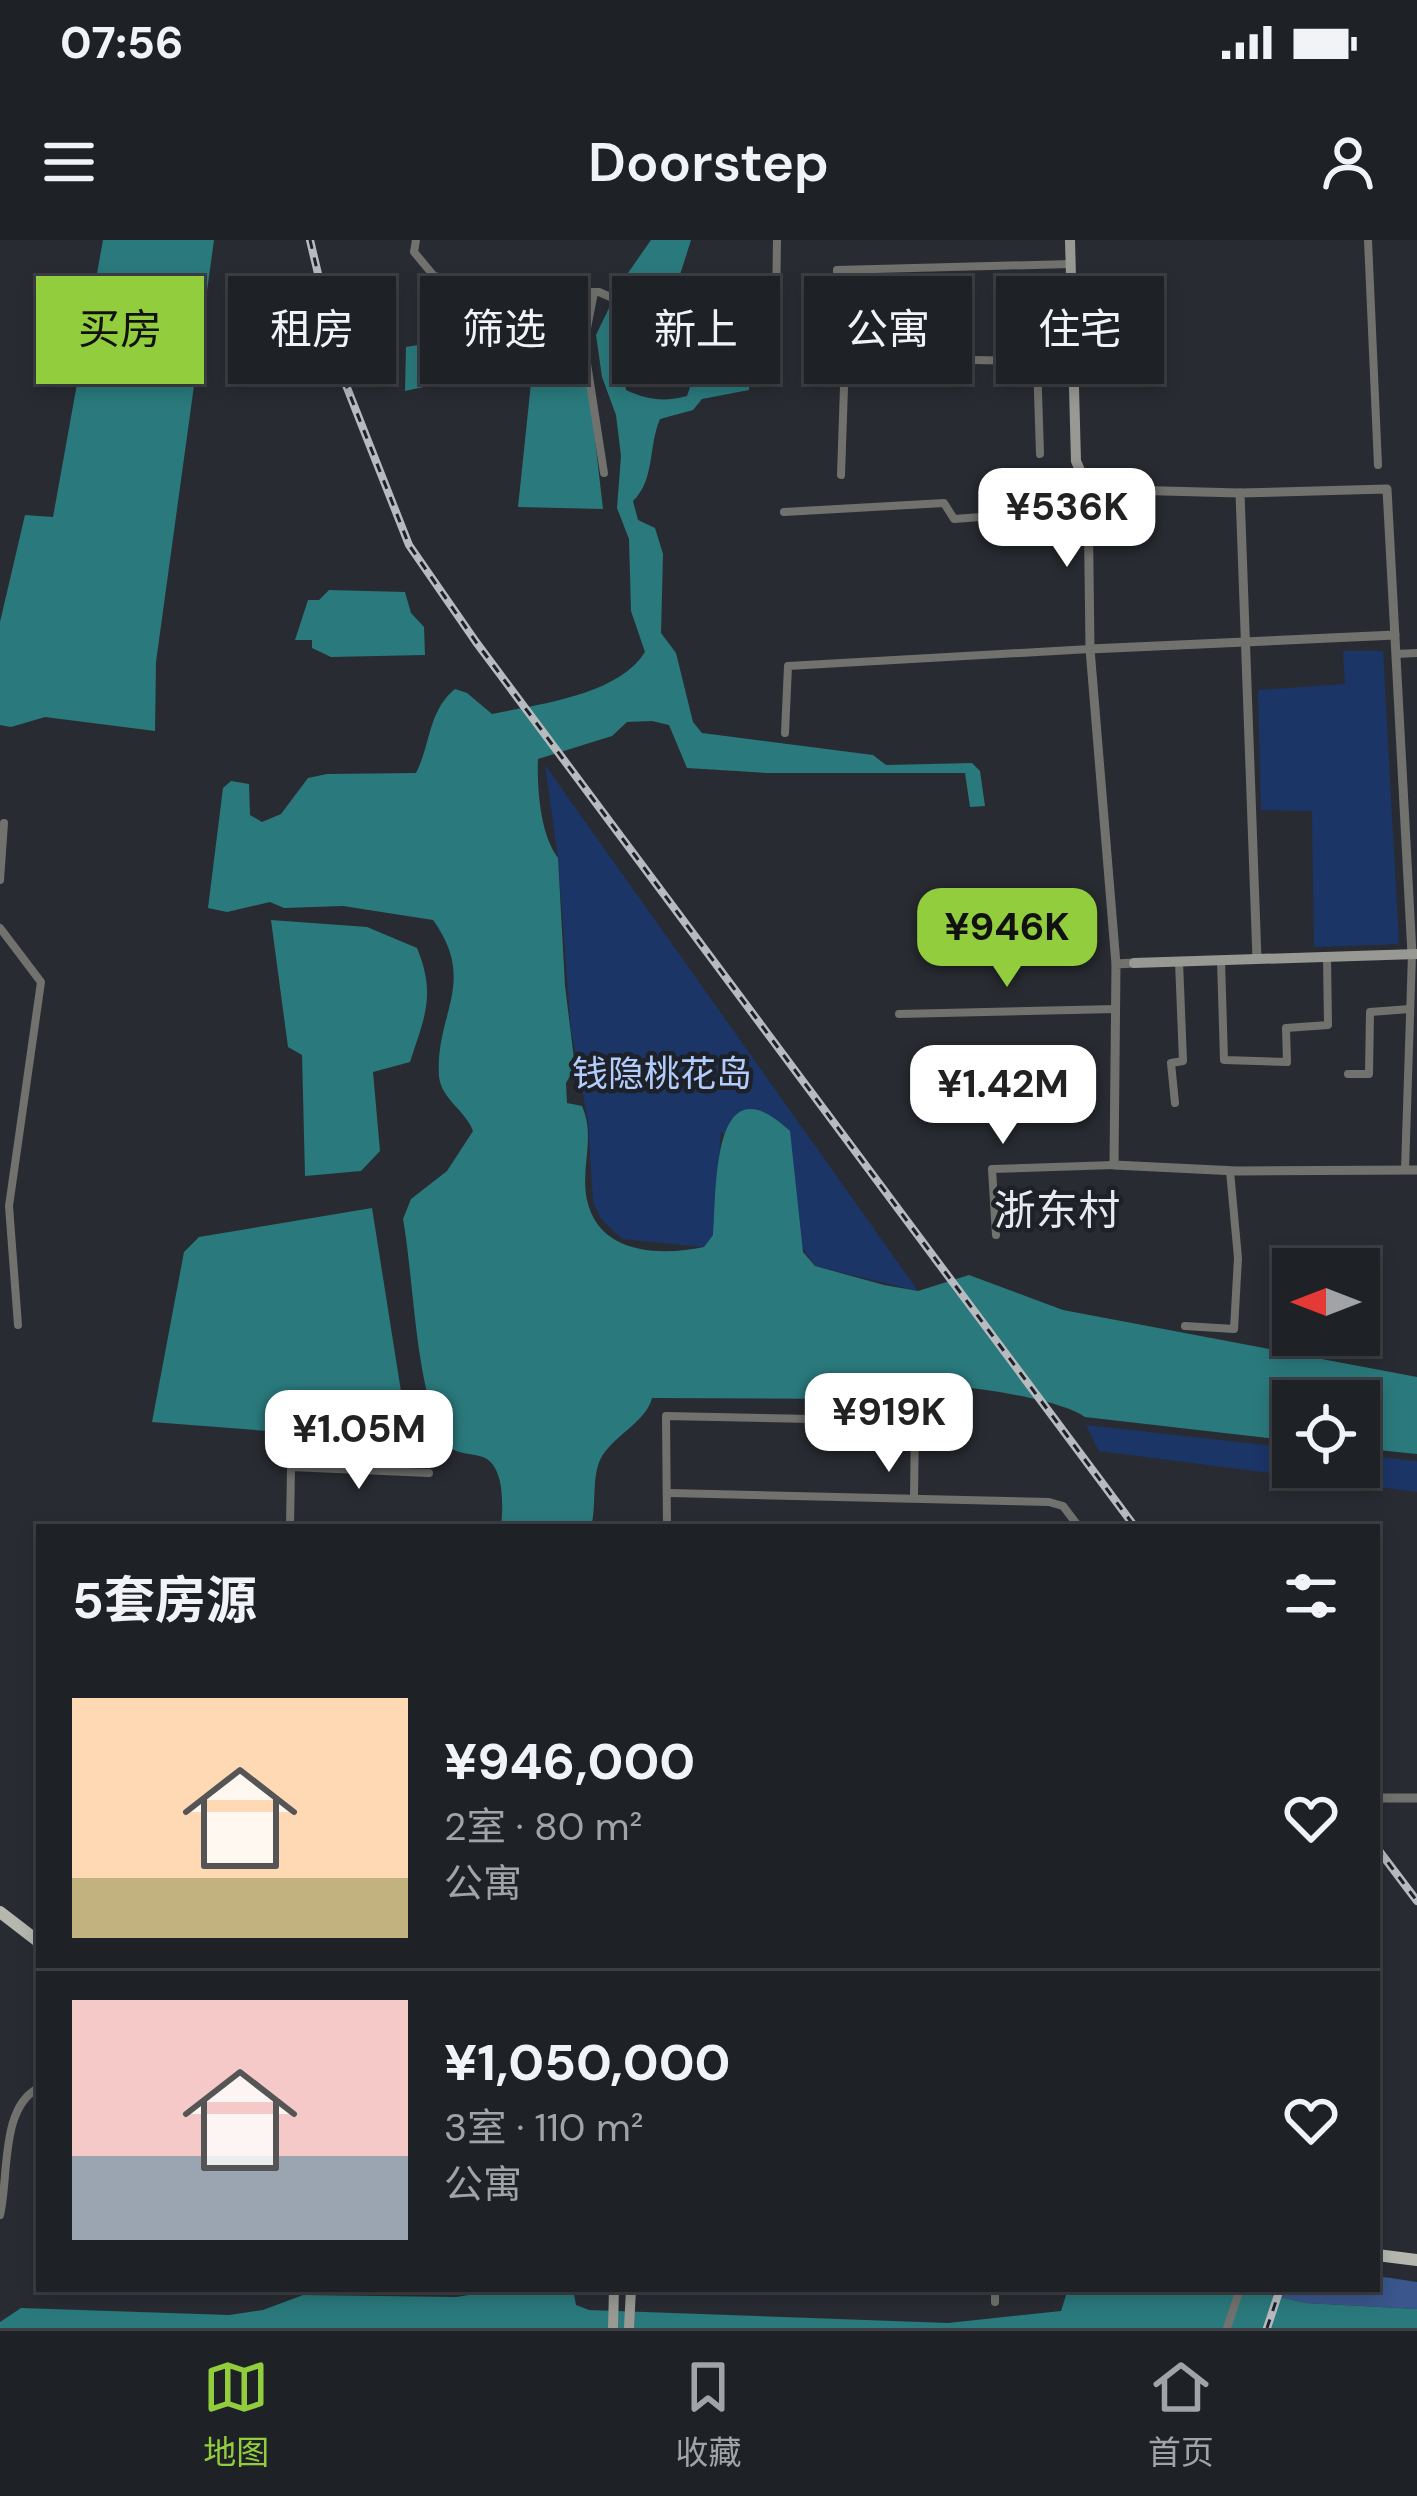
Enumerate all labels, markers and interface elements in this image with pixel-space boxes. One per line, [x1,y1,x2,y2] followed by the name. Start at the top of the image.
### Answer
[60,13,184,72] text: 07:56
[588,127,829,198] text: Doorstep
[36,129,102,195] icon: menu
[1315,129,1381,195] icon: person
[36,276,204,384] chip: 买房
[228,276,396,384] chip: 租房
[420,276,588,384] chip: 筛选
[612,276,780,384] chip: 新上
[804,276,972,384] chip: 公寓
[996,276,1164,384] chip: 住宅
[983,468,1151,570] pin: ¥536K
[1005,481,1129,532] text: ¥536K
[923,888,1091,990] pin: ¥946K
[944,901,1070,952] text: ¥946K
[905,1045,1101,1147] pin: ¥1.42M
[572,1050,752,1097] park label: 钱隐桃花岛
[937,1058,1069,1109] text: ¥1.42M
[994,1183,1120,1238] district label: 浙东村
[1272,1248,1380,1356] north arrow
[1272,1248,1380,1488] map controls
[805,1373,973,1475] pin: ¥919K
[1272,1380,1380,1488] button: locate
[832,1386,946,1437] text: ¥919K
[261,1390,457,1492] pin: ¥1.05M
[292,1403,426,1454] text: ¥1.05M
[1278,1563,1344,1629] icon: filters
[72,1567,257,1634] text: 5套房源
[444,1728,695,1795] text: ¥946,000
[168,1746,312,1890] icon: home
[1278,1785,1344,1851] icon: heart
[444,1801,642,1852] text: 2室 · 80 m²
[444,1858,522,1909] text: 公寓
[444,2029,731,2096] text: ¥1,050,000
[168,2048,312,2192] icon: home
[1278,2087,1344,2153] icon: heart
[444,2102,644,2153] text: 3室 · 110 m²
[444,2159,522,2210] text: 公寓
[203,2354,269,2474] tab: 地图
[675,2354,741,2474] tab: 收藏
[1148,2354,1214,2474] tab: 首页

